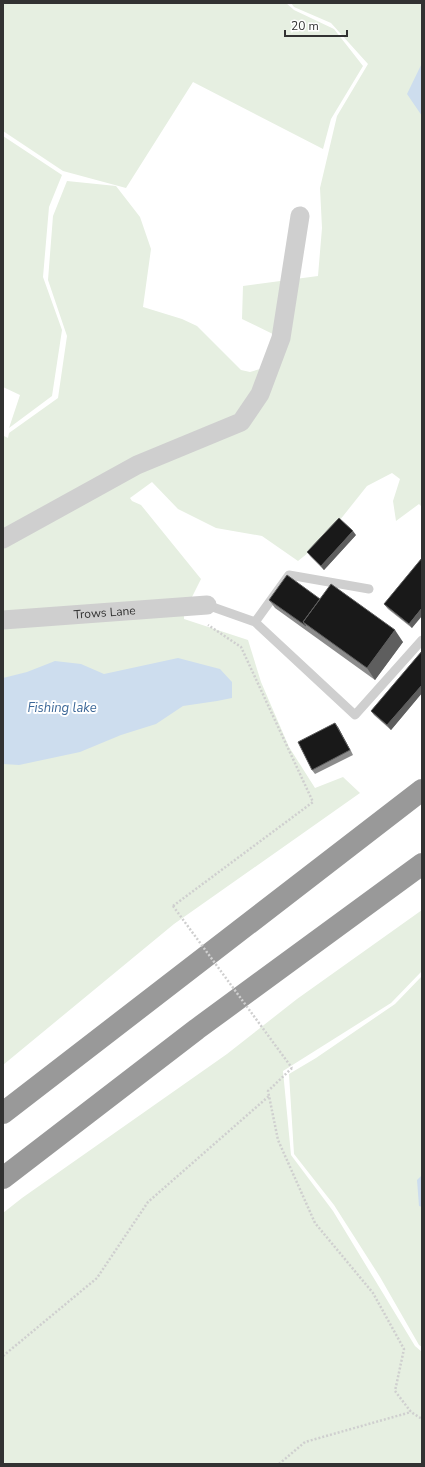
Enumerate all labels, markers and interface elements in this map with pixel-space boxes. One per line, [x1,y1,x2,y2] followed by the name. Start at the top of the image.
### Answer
[285,12,347,38] scale bar
[291,18,319,34] text: 20 m
[73,602,136,623] street label: Trows Lane
[27,699,97,717] water label: Fishing lake

